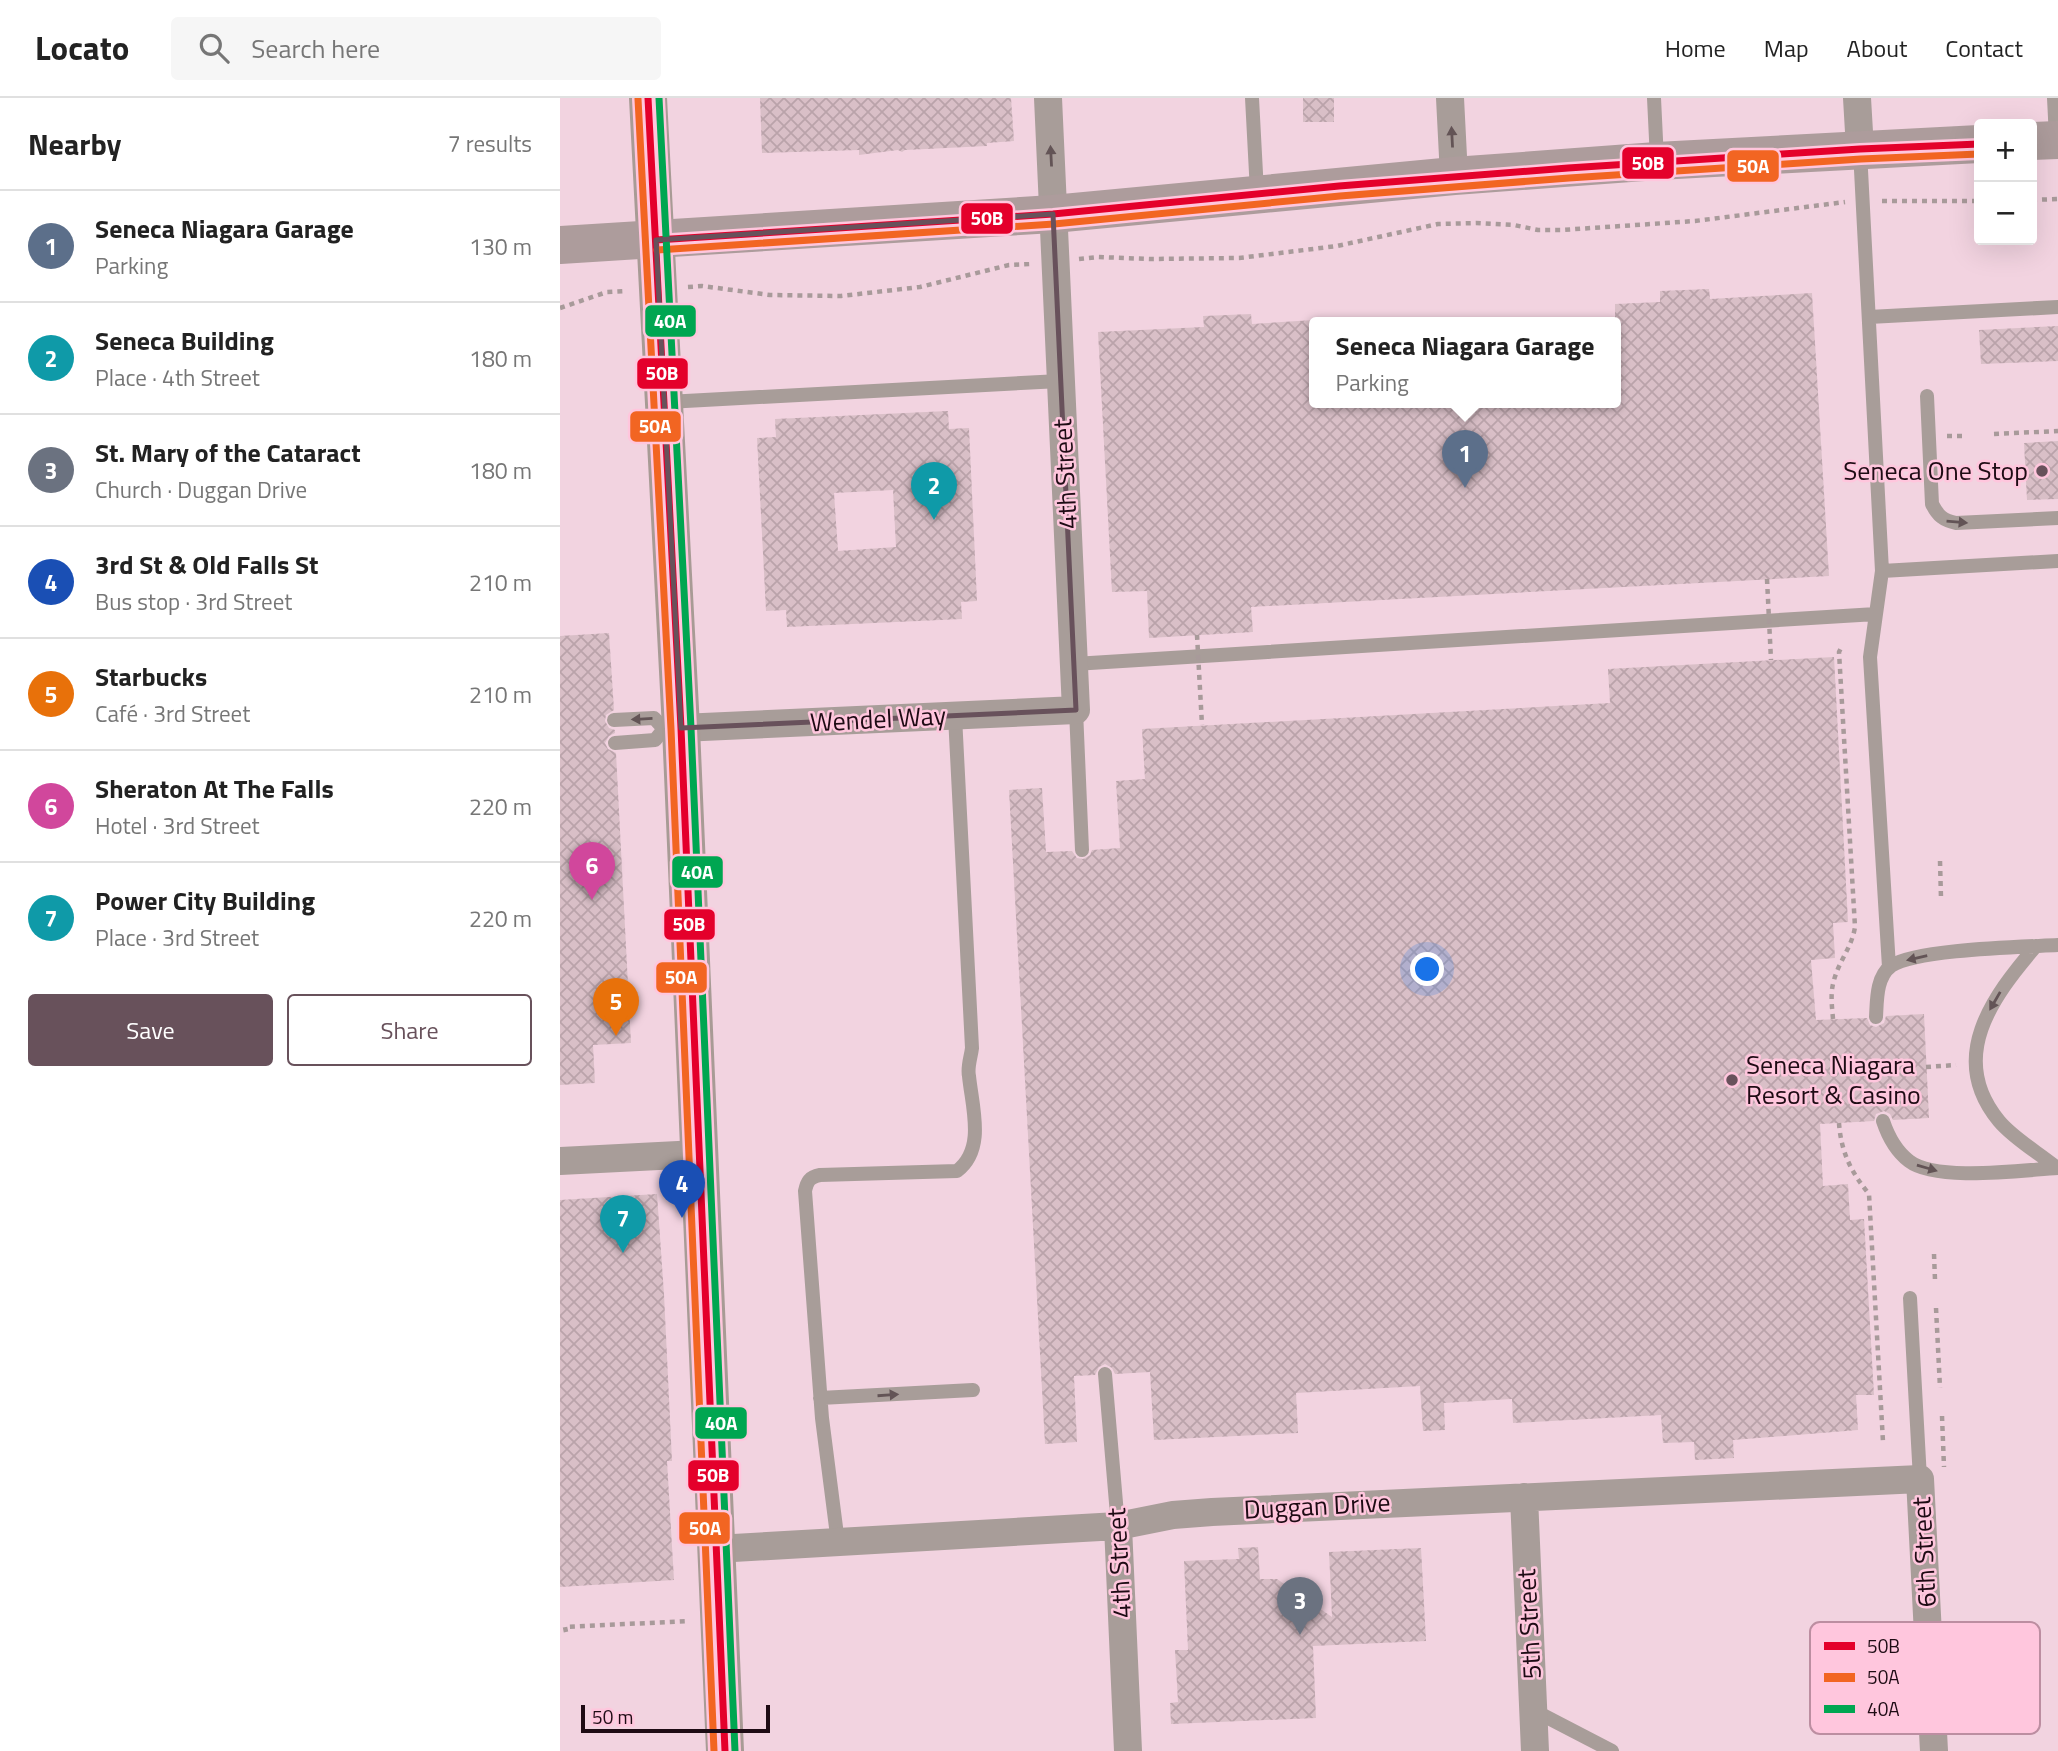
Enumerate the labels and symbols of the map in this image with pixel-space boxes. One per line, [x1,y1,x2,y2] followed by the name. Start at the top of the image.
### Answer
[1447,126,1458,148] one-way arrow
[1045,145,1056,167] one-way arrow
[1621,146,1675,180] line badge: 50B
[1632,148,1664,177] text: 50B
[1726,149,1780,183] line badge: 50A
[1737,151,1770,180] text: 50A
[960,202,1014,235] line badge: 50B
[971,203,1003,232] text: 50B
[644,304,697,338] line badge: 40A
[654,306,687,335] text: 40A
[636,357,689,390] line badge: 50B
[646,358,678,387] text: 50B
[629,410,682,443] line badge: 50A
[639,411,672,440] text: 50A
[1042,418,1087,530] street label: 4th Street
[1442,430,1488,488] pin: 1
[1843,451,2028,490] place label: Seneca One Stop
[911,462,957,520] pin: 2
[2034,463,2050,479] marker: Seneca One Stop
[1946,517,1968,528] one-way arrow
[809,695,947,742] street label: Wendel Way
[630,713,652,724] one-way arrow
[569,842,615,900] pin: 6
[671,855,724,889] line badge: 40A
[681,857,714,886] text: 40A
[663,908,716,941] line badge: 50B
[673,909,705,938] text: 50B
[1410,952,1444,986] your location
[1906,953,1928,964] one-way arrow
[655,961,708,994] line badge: 50A
[665,962,698,991] text: 50A
[593,978,639,1036] pin: 5
[1989,991,2001,1010] one-way arrow
[1746,1045,1921,1114] place label: Seneca Niagara Resort & Casino
[1724,1072,1740,1088] marker: Seneca Niagara Resort & Casino
[659,1160,705,1218] pin: 4
[1916,1163,1937,1173] one-way arrow
[600,1195,646,1253] pin: 7
[878,1389,900,1400] one-way arrow
[694,1406,748,1440] line badge: 40A
[705,1408,738,1437] text: 40A
[687,1459,740,1492] line badge: 50B
[697,1460,729,1489] text: 50B
[1243,1482,1391,1529] street label: Duggan Drive
[1901,1496,1946,1608] street label: 6th Street
[1096,1507,1141,1619] street label: 4th Street
[678,1511,731,1545] line badge: 50A
[689,1513,722,1542] text: 50A
[1506,1568,1551,1680] street label: 5th Street
[1277,1577,1323,1635] pin: 3
[1810,1622,2040,1734] legend
[1867,1631,1900,1660] text: 50B
[1867,1662,1900,1691] text: 50A
[1867,1694,1900,1723] text: 40A
[581,1702,770,1734] scale bar

